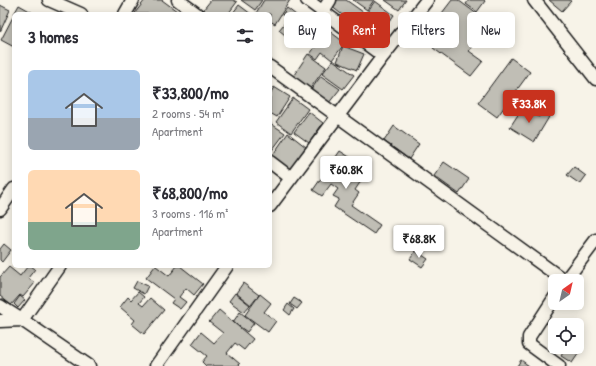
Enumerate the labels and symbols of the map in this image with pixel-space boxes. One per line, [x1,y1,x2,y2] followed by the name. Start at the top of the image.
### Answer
[496,90,562,124] pin: ₹33.8K
[313,156,379,190] pin: ₹60.8K
[386,225,452,259] pin: ₹68.8K
[548,274,584,310] north arrow

